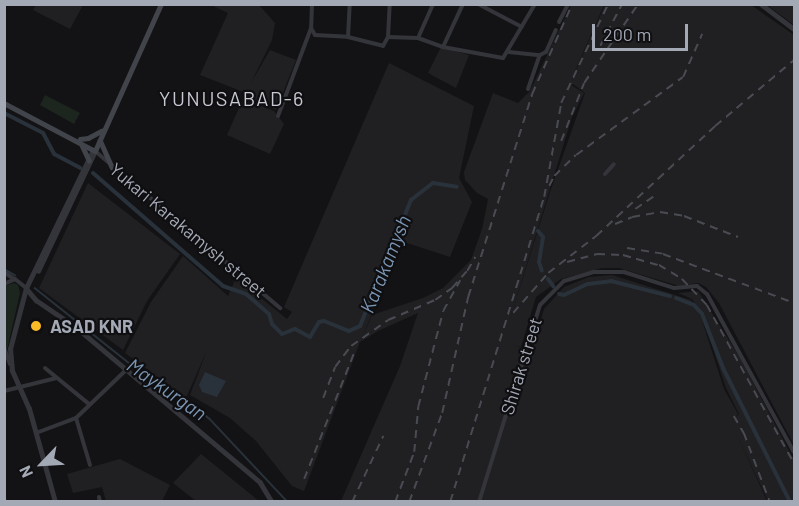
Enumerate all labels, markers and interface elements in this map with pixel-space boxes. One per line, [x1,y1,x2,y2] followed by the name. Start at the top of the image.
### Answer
[595,12,691,50] scale bar
[603,23,651,45] text: 200 m
[159,86,305,110] district label: YUNUSABAD-6
[105,158,271,302] street label: Yukari Karakamysh street
[354,211,416,317] water label: Karakamysh
[50,315,133,337] place label: ASAD KNR
[496,315,546,417] street label: Shirak street
[27,317,45,335] marker: ASAD KNR
[123,353,211,425] water label: Maykurgan
[12,434,72,494] north arrow
[14,463,36,481] text: N

